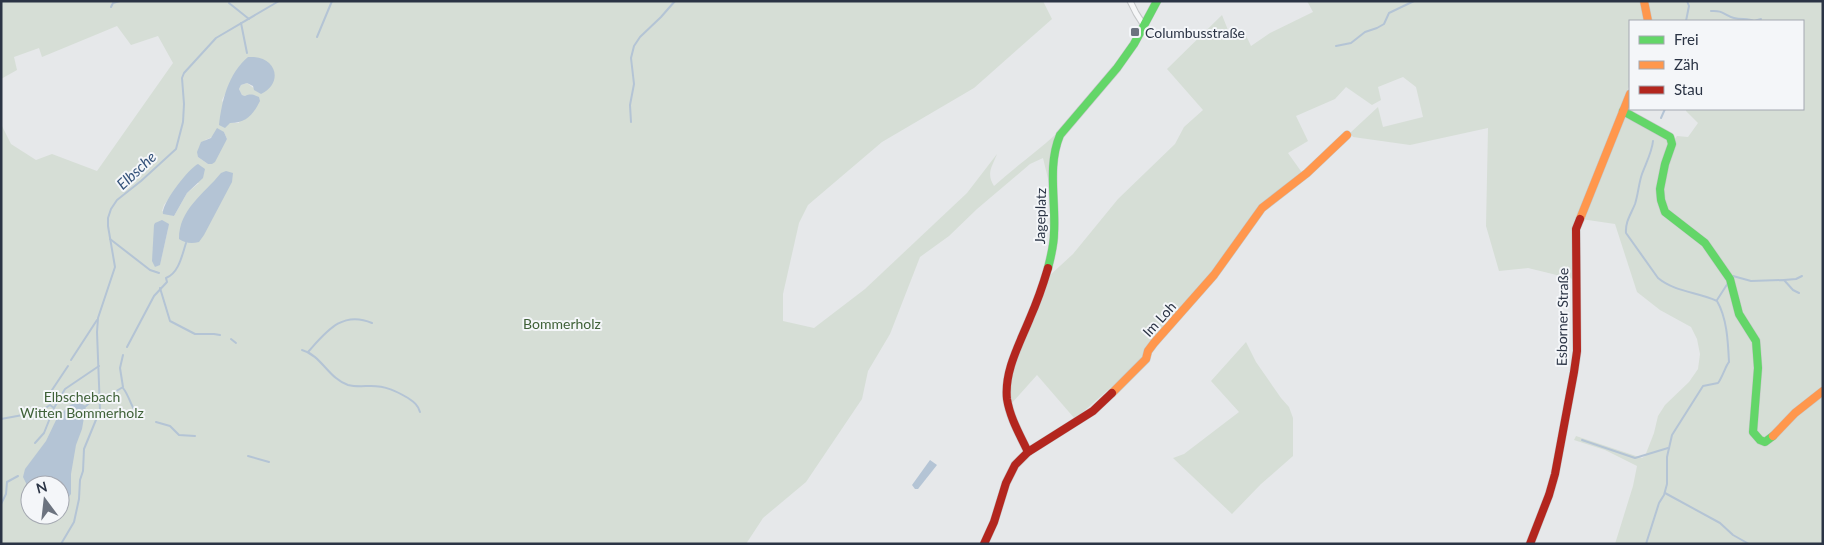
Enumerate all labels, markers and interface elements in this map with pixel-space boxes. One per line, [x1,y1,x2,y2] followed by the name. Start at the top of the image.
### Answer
[1629,20,1804,110] legend
[1145,24,1245,41] place label: Columbusstraße
[1129,26,1141,38] marker: Columbusstraße
[1674,30,1699,48] text: Frei
[1674,55,1699,73] text: Zäh
[1674,80,1703,98] text: Stau
[113,147,159,193] water label: Elbsche
[1031,188,1049,244] street label: Jageplatz
[1553,268,1571,366] street label: Esborner Straße
[1139,298,1179,340] street label: Im Loh
[523,315,601,332] park label: Bommerholz
[20,388,144,421] park label: Elbschebach Witten Bommerholz
[20,475,70,525] north arrow
[34,477,49,497] text: N

